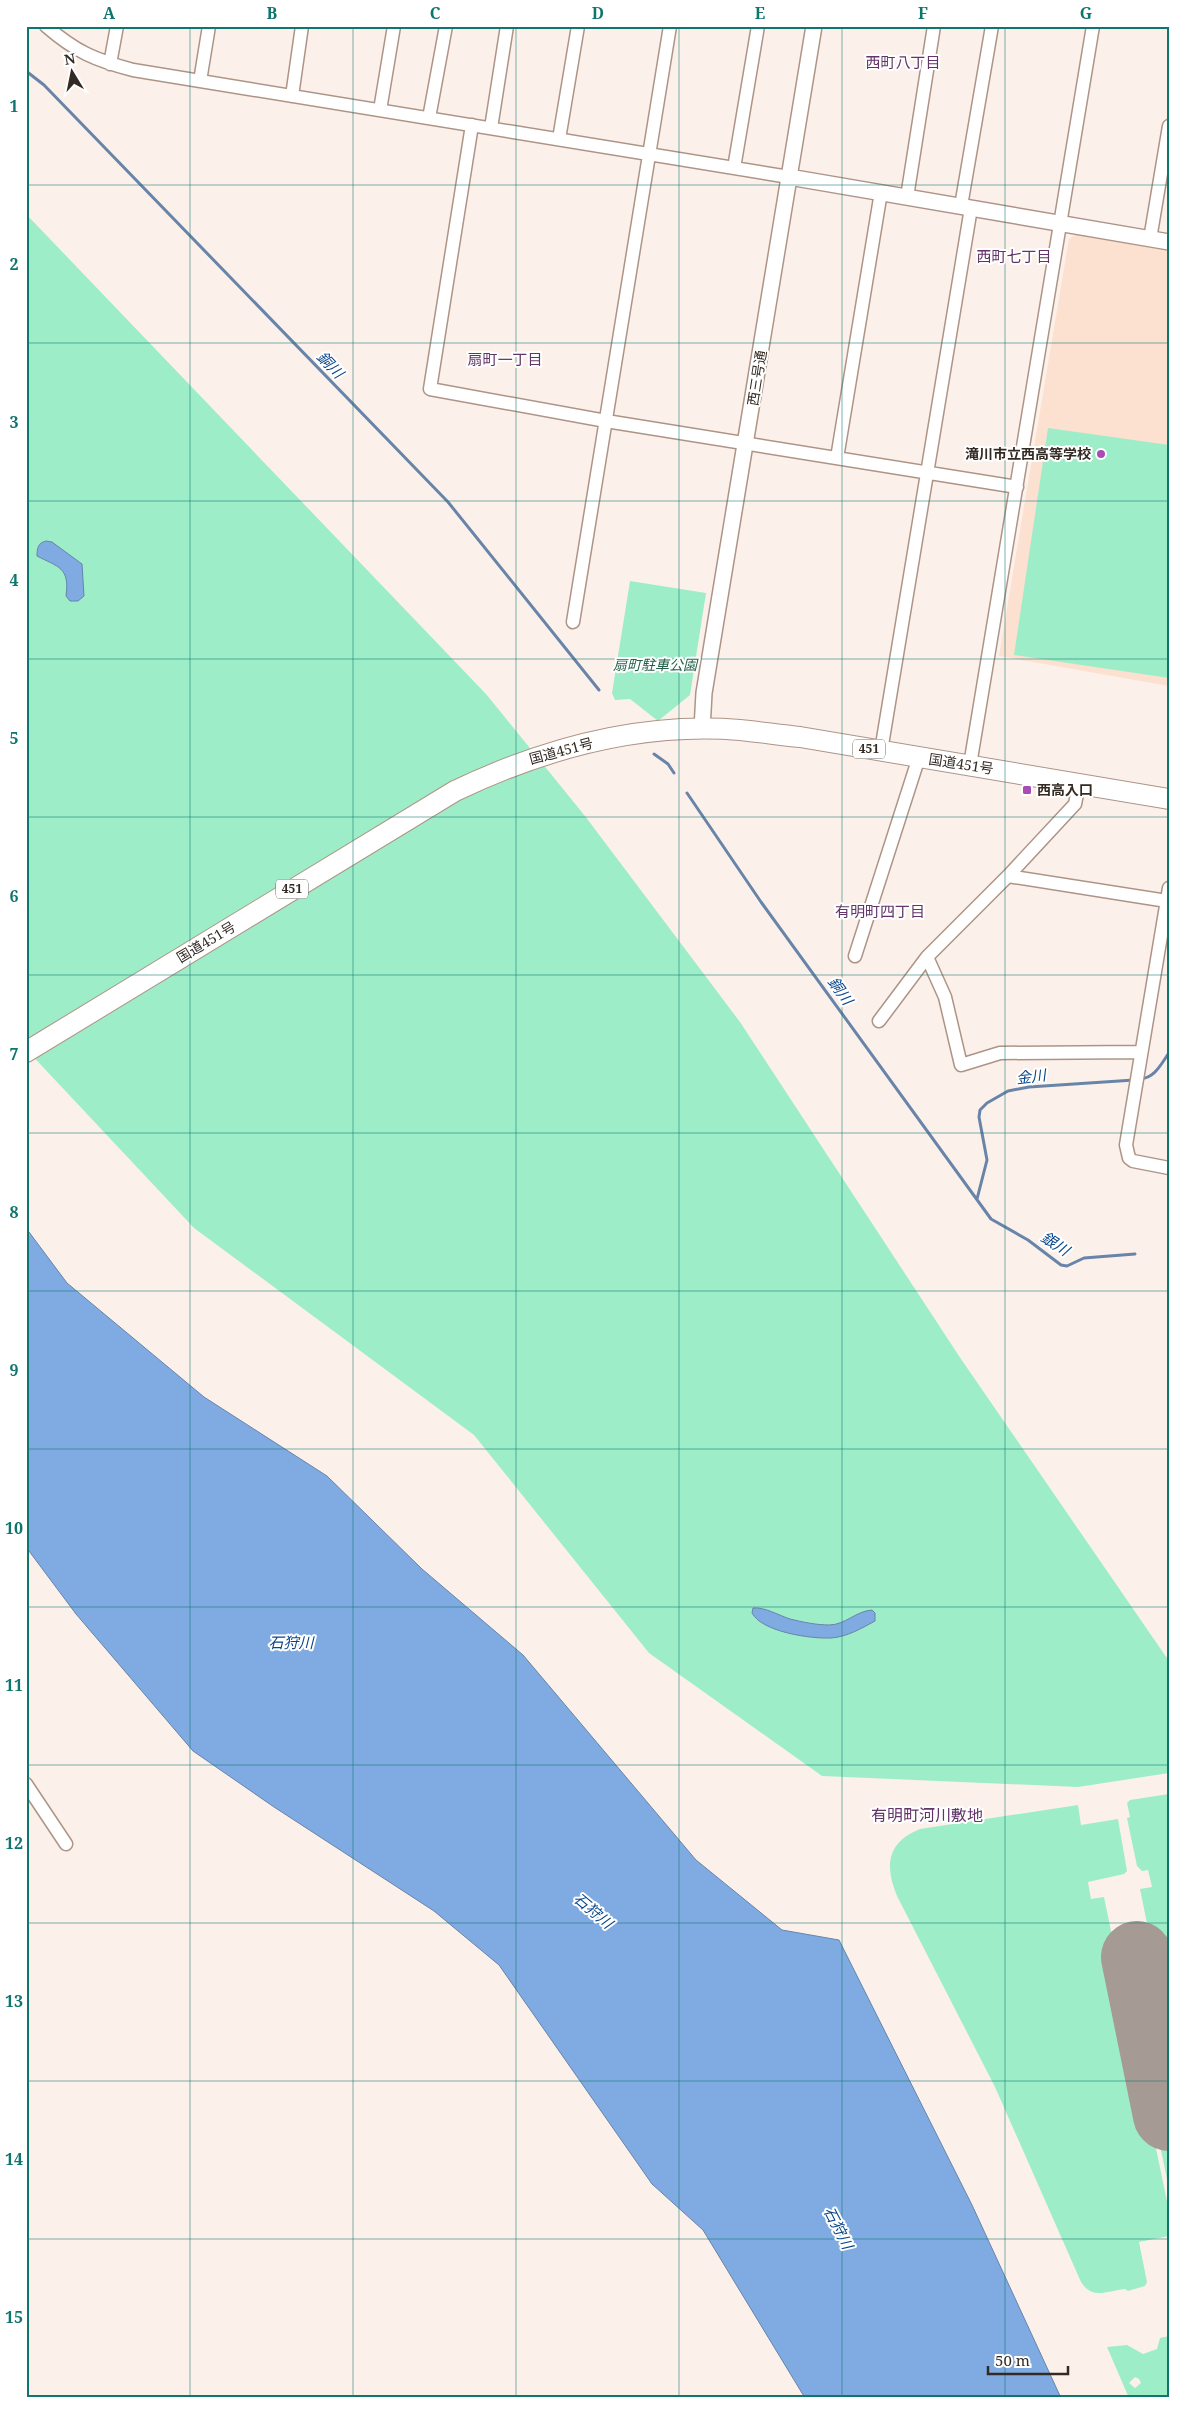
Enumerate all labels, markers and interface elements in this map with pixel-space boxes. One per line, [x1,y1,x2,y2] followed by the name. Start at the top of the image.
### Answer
[103,2,116,24] text: A
[267,2,278,24] text: B
[430,2,441,24] text: C
[592,2,604,24] text: D
[755,2,765,24] text: E
[918,2,928,24] text: F
[1080,2,1092,24] text: G
[48,48,98,98] north arrow
[63,48,77,69] text: N
[865,52,941,72] district label: 西町八丁目
[9,95,19,117] text: 1
[976,246,1052,266] district label: 西町七丁目
[9,253,19,275] text: 2
[313,347,350,383] water label: 銅川
[467,349,543,369] district label: 扇町一丁目
[743,349,770,407] street label: 西三号通
[9,411,19,433] text: 3
[965,444,1091,463] place label: 滝川市立西高等学校
[1095,448,1107,460] marker: 滝川市立西高等学校
[9,569,19,591] text: 4
[613,655,699,674] park label: 扇町駐車公園
[9,727,19,749] text: 5
[527,733,595,768] street label: 国道451号
[853,740,885,759] road number: 451
[927,749,995,778] street label: 国道451号
[1037,780,1093,799] place label: 西高入口
[1021,784,1033,796] marker: 西高入口
[276,880,308,899] road number: 451
[9,885,19,907] text: 6
[835,901,925,921] district label: 有明町四丁目
[173,917,239,967] street label: 国道451号
[824,972,859,1010] water label: 銅川
[9,1043,19,1065] text: 7
[1015,1064,1049,1088] water label: 金川
[9,1201,19,1223] text: 8
[1038,1227,1075,1261] water label: 銀川
[9,1359,19,1381] text: 9
[5,1517,23,1539] text: 10
[268,1632,315,1652] water label: 石狩川
[5,1674,23,1696] text: 11
[871,1804,983,1826] district label: 有明町河川敷地
[5,1832,23,1854] text: 12
[570,1888,619,1934] water label: 石狩川
[5,1990,23,2012] text: 13
[5,2148,23,2170] text: 14
[820,2203,859,2254] water label: 石狩川
[5,2306,23,2328] text: 15
[988,2344,1068,2376] scale bar
[995,2350,1030,2370] text: 50 m

